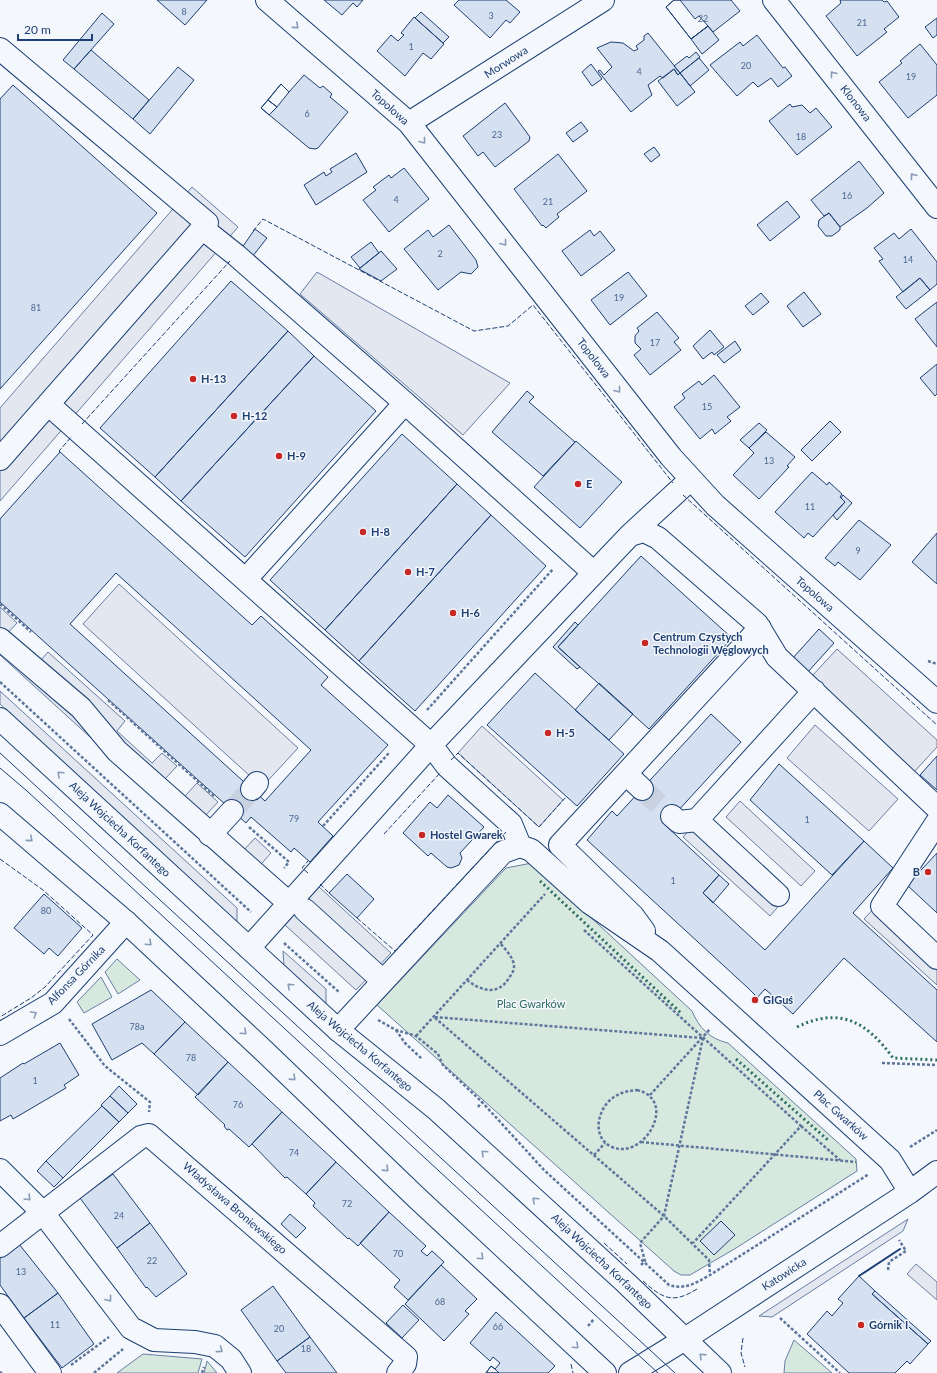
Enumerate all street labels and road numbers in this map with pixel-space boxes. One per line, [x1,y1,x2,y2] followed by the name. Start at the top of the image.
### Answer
[482,43,530,80] street label: Morwowa
[838,82,875,123] street label: Klonowa
[369,86,412,127] street label: Topolowa
[575,335,614,380] street label: Topolowa
[793,573,837,614] street label: Topolowa
[67,778,174,879] street label: Aleja Wojciecha Korfantego
[44,942,107,1007] street label: Alfonsa Górnika
[305,998,416,1094] street label: Aleja Wojciecha Korfantego
[811,1087,871,1143] street label: Plac Gwarków
[181,1159,290,1256] street label: Władysława Broniewskiego
[549,1210,656,1311] street label: Aleja Wojciecha Korfantego
[759,1254,808,1293] street label: Katowicka

